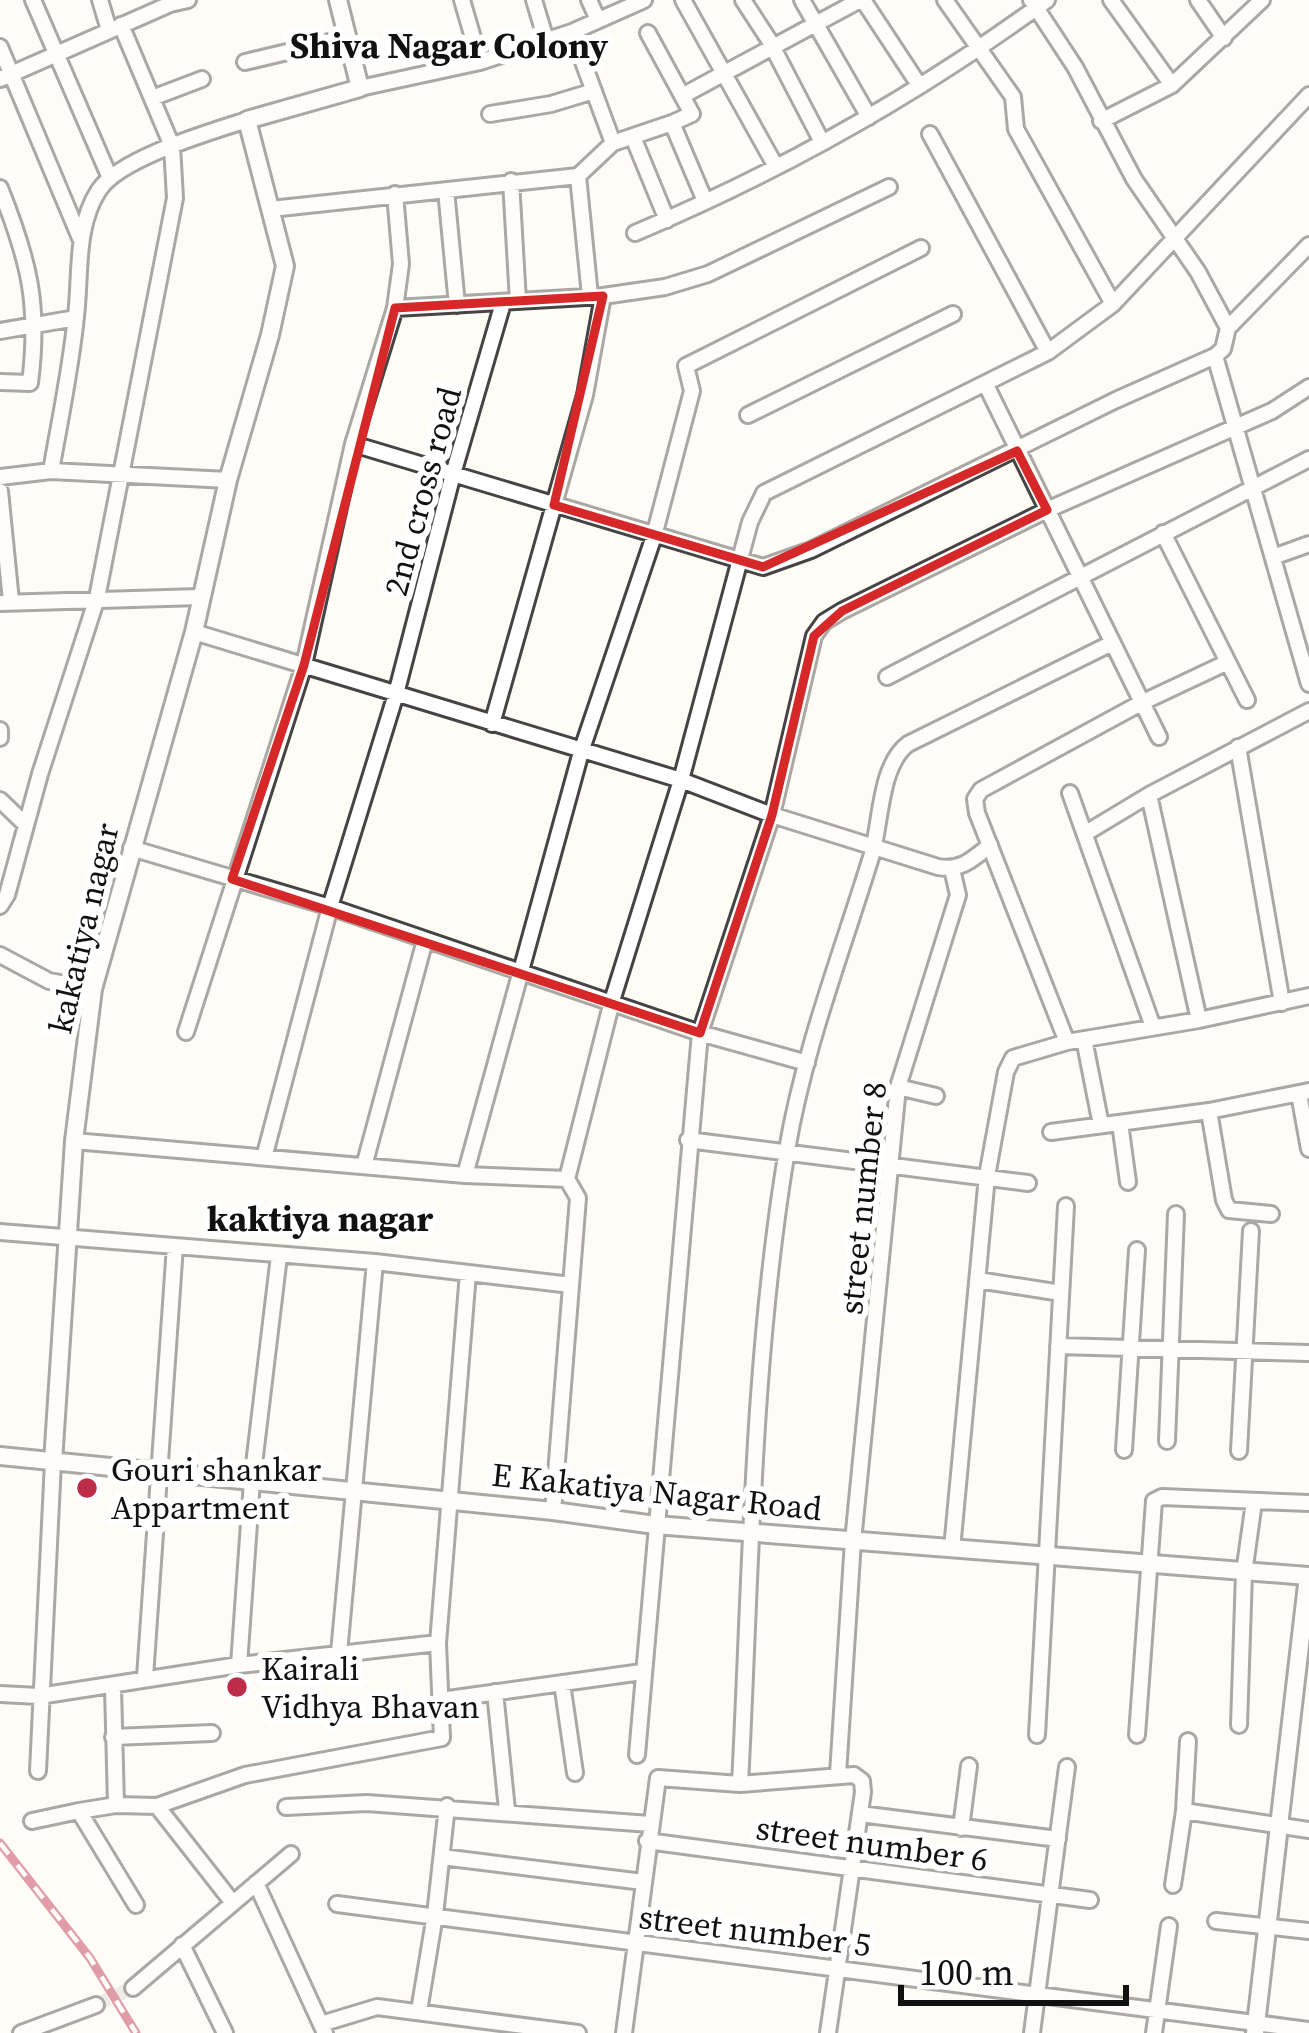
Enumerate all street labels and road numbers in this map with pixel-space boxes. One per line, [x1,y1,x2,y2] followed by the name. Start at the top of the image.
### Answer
[373,382,472,600] street label: 2nd cross road
[37,819,130,1037] street label: kakatiya nagar
[828,1080,897,1317] street label: street number 8
[490,1452,825,1531] street label: E Kakatiya Nagar Road
[753,1805,991,1882] street label: street number 6
[636,1894,874,1967] street label: street number 5

